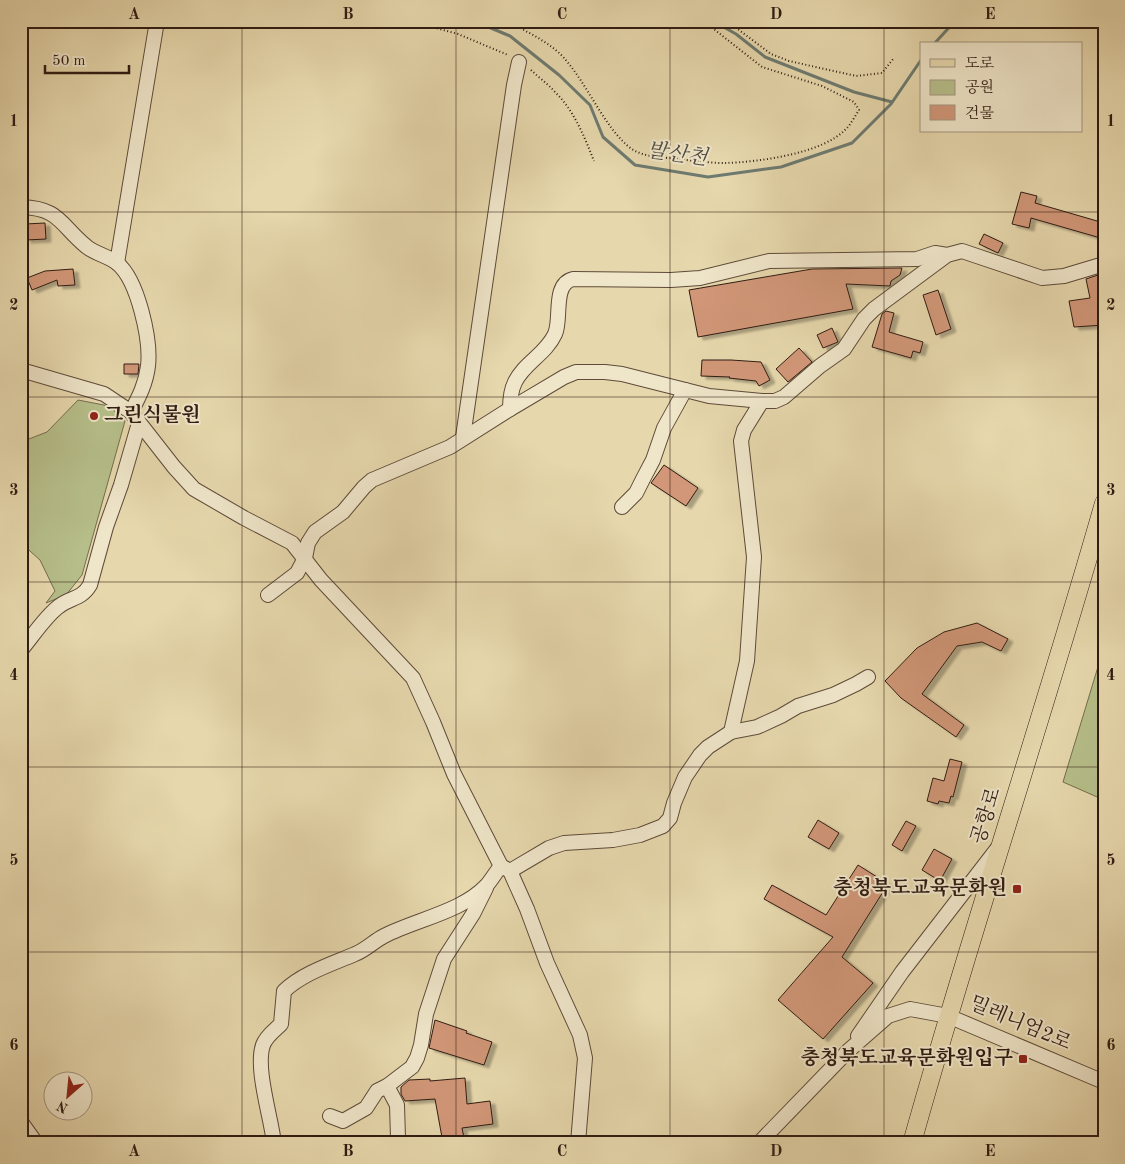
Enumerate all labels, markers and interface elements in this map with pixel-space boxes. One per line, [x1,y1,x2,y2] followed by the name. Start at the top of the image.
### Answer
[128,7,140,23] text: A
[342,7,354,23] text: B
[557,7,567,23] text: C
[770,7,782,23] text: D
[984,7,996,23] text: E
[45,42,129,74] scale bar
[920,42,1082,132] legend
[52,54,86,69] text: 50 m
[965,56,994,72] text: 도로
[965,79,994,96] text: 공원
[965,105,994,122] text: 건물
[9,114,19,130] text: 1
[1106,114,1116,130] text: 1
[645,138,711,170] water label: 발산천
[9,298,19,314] text: 2
[1106,298,1116,314] text: 2
[104,403,201,426] place label: 그린식물원
[88,410,100,422] marker: 그린식물원
[9,483,19,499] text: 3
[1106,483,1116,499] text: 3
[9,668,19,684] text: 4
[1106,668,1116,684] text: 4
[967,785,1005,847] street label: 공항로
[9,853,19,869] text: 5
[1106,853,1116,869] text: 5
[833,876,1007,899] place label: 충청북도교육문화원
[1011,883,1023,895] marker: 충청북도교육문화원
[966,992,1074,1054] street label: 밀레니엄2로
[9,1038,19,1054] text: 6
[1106,1038,1116,1054] text: 6
[800,1046,1013,1069] place label: 충청북도교육문화원입구
[1017,1053,1029,1065] marker: 충청북도교육문화원입구
[42,1072,92,1122] north arrow
[54,1098,70,1115] text: N
[128,1144,140,1160] text: A
[342,1144,354,1160] text: B
[557,1144,567,1160] text: C
[770,1144,782,1160] text: D
[984,1144,996,1160] text: E

